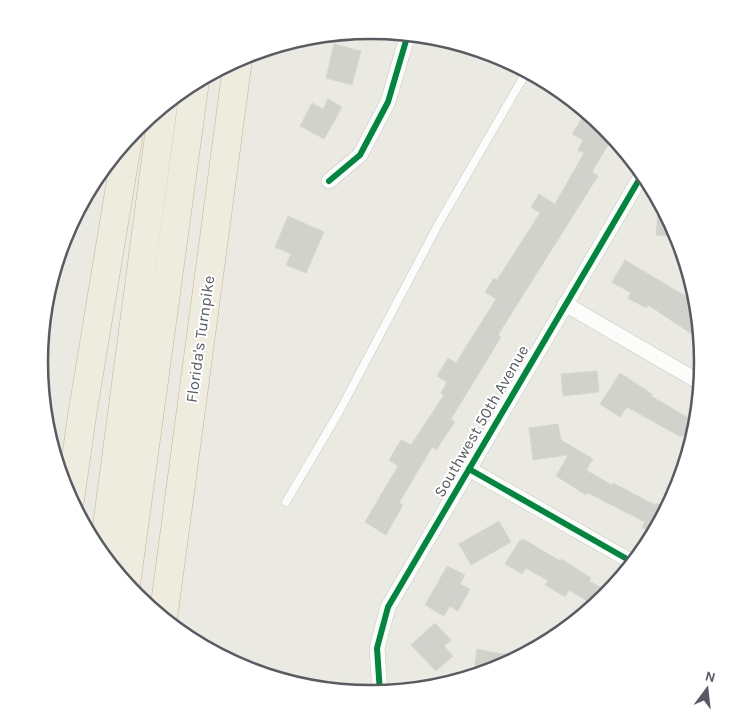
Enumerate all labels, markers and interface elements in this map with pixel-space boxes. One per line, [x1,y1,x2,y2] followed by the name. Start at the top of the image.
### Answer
[182,274,218,404] street label: Florida's Turnpike
[430,342,532,500] street label: Southwest 50th Avenue
[682,664,732,714] north arrow
[703,667,717,686] text: N

